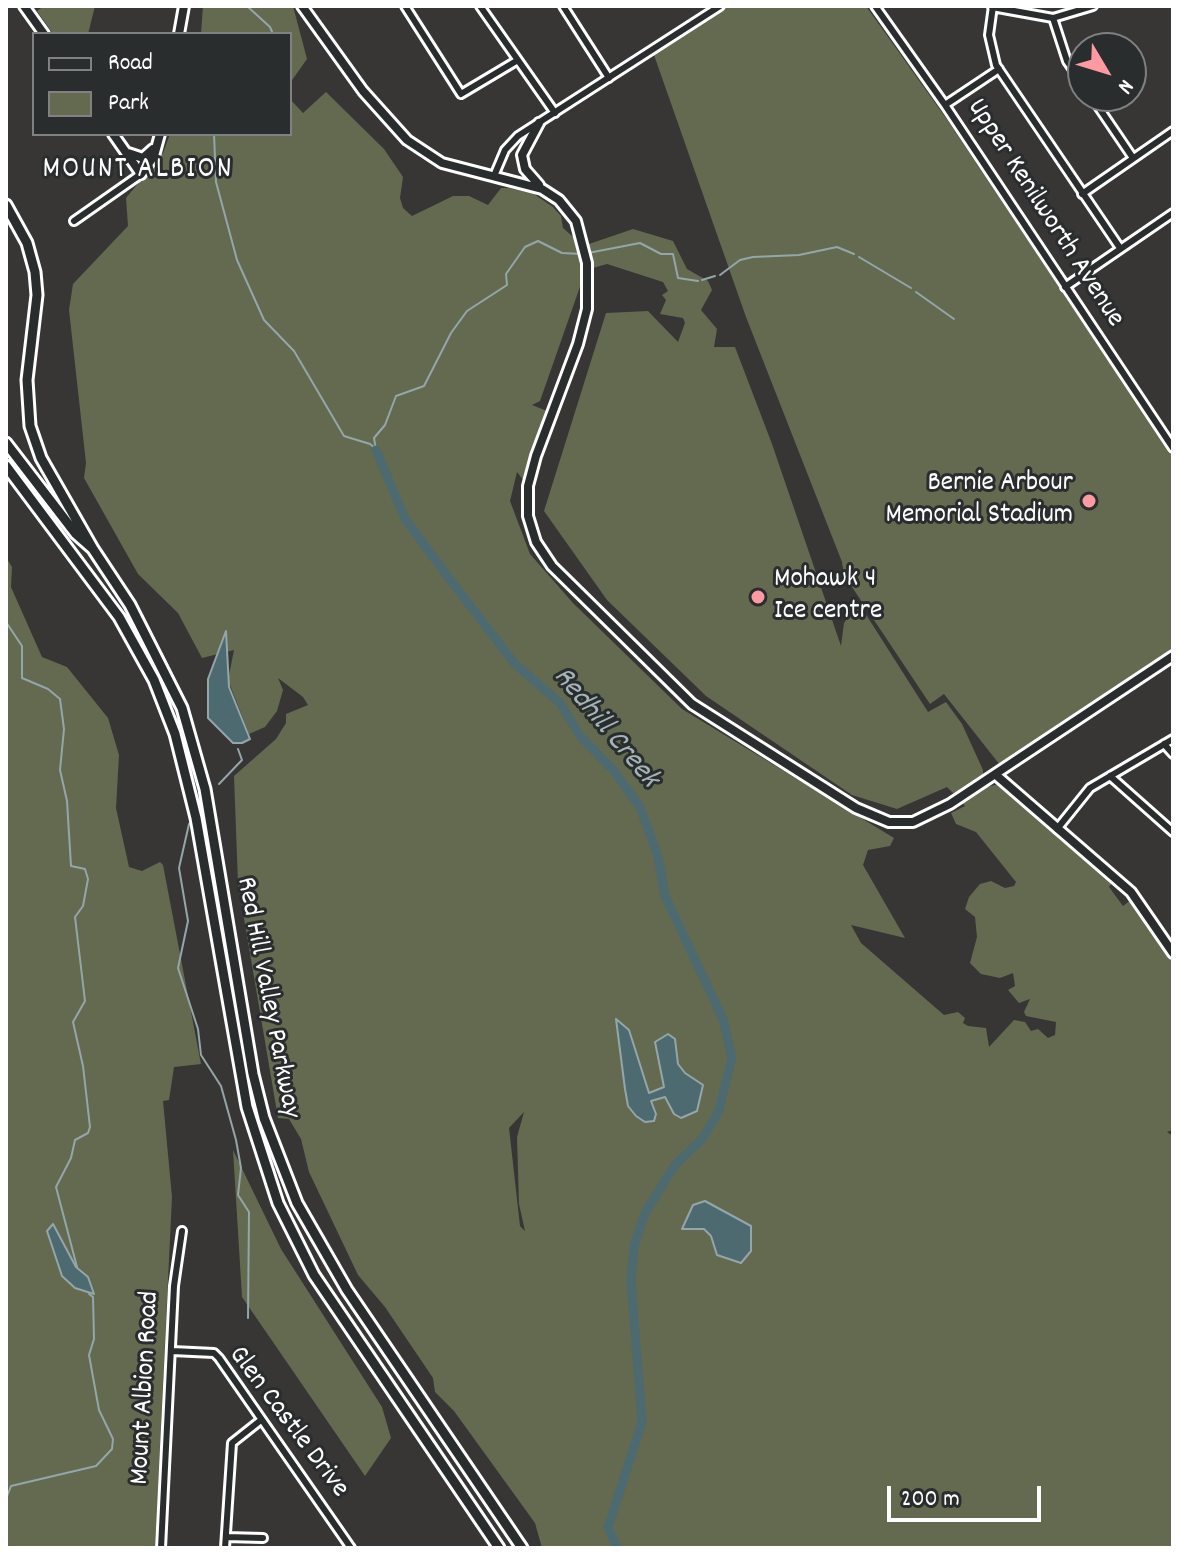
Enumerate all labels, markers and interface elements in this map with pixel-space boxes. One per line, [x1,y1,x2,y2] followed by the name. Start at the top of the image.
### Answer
[32,32,292,136] legend
[1067,32,1147,112] north arrow
[108,47,153,81] text: Road
[1109,72,1140,100] text: N
[108,87,149,121] text: Park
[958,94,1130,334] street label: Upper Kenilworth Avenue
[42,154,234,190] district label: MOUNT ALBION
[885,468,1073,534] place label: Bernie Arbour Memorial Stadium
[1080,492,1098,510] marker: Bernie Arbour Memorial Stadium
[774,564,882,630] place label: Mohawk 4 Ice centre
[749,588,767,606] marker: Mohawk 4 Ice centre
[543,661,665,797] water label: Redhill Creek
[226,875,306,1121] street label: Red Hill Valley Parkway
[125,1290,169,1486] street label: Mount Albion Road
[219,1341,355,1505] street label: Glen Castle Drive
[891,1470,1045,1520] scale bar
[901,1483,960,1517] text: 200 m

